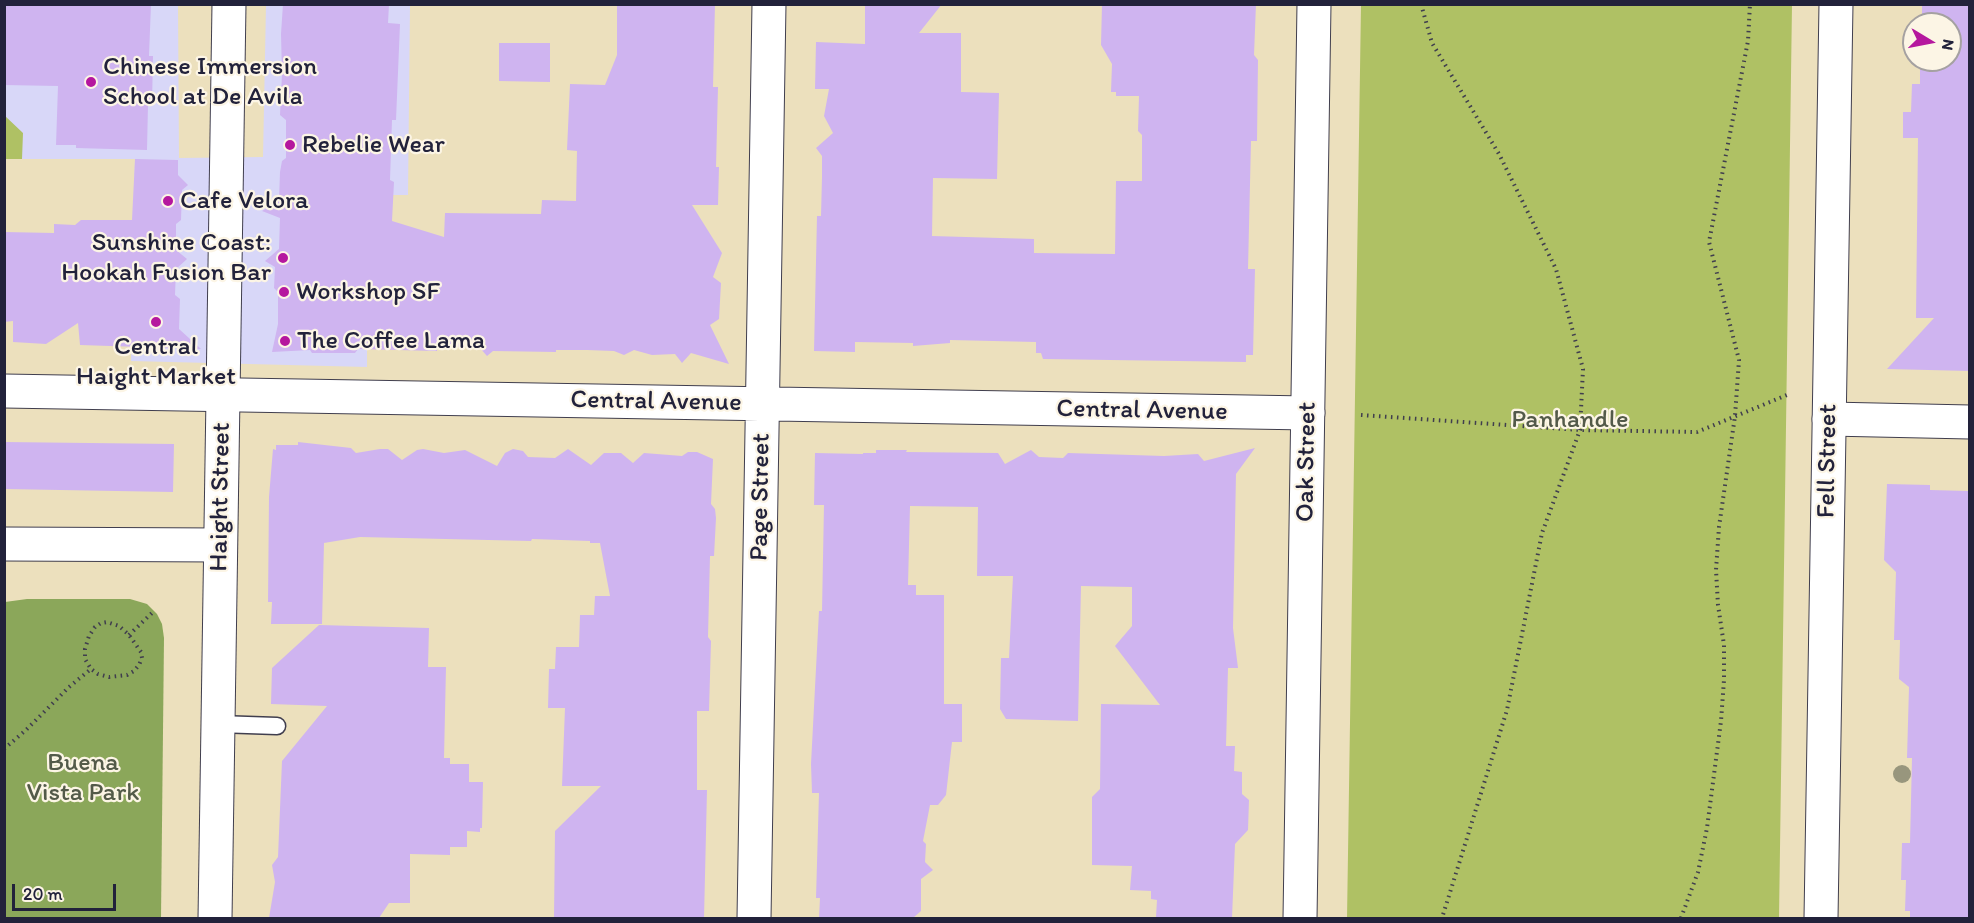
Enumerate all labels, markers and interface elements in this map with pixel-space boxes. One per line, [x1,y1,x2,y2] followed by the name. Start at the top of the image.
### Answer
[1902,12,1962,72] north arrow
[1938,38,1959,52] text: N
[103,51,317,112] place label: Chinese Immersion School at De Avila
[84,75,98,89] marker: Chinese Immersion School at De Avila
[302,129,445,161] place label: Rebelie Wear
[283,138,297,152] marker: Rebelie Wear
[180,185,309,217] place label: Cafe Velora
[161,194,175,208] marker: Cafe Velora
[61,227,271,288] place label: Sunshine Coast: Hookah Fusion Bar
[276,251,290,265] marker: Sunshine Coast: Hookah Fusion Bar
[296,276,440,308] place label: Workshop SF
[277,285,291,299] marker: Workshop SF
[149,315,163,329] marker: Central Haight Market
[297,325,485,357] place label: The Coffee Lama
[76,331,236,392] place label: Central Haight Market
[278,334,292,348] marker: The Coffee Lama
[570,385,742,419] street label: Central Avenue
[1056,394,1228,428] street label: Central Avenue
[1290,402,1324,522] street label: Oak Street
[1511,404,1629,436] park label: Panhandle
[1811,404,1845,518] street label: Fell Street
[204,422,238,572] street label: Haight Street
[744,433,778,561] street label: Page Street
[26,747,140,808] park label: Buena Vista Park
[15,872,118,910] scale bar
[23,883,63,905] text: 20 m

